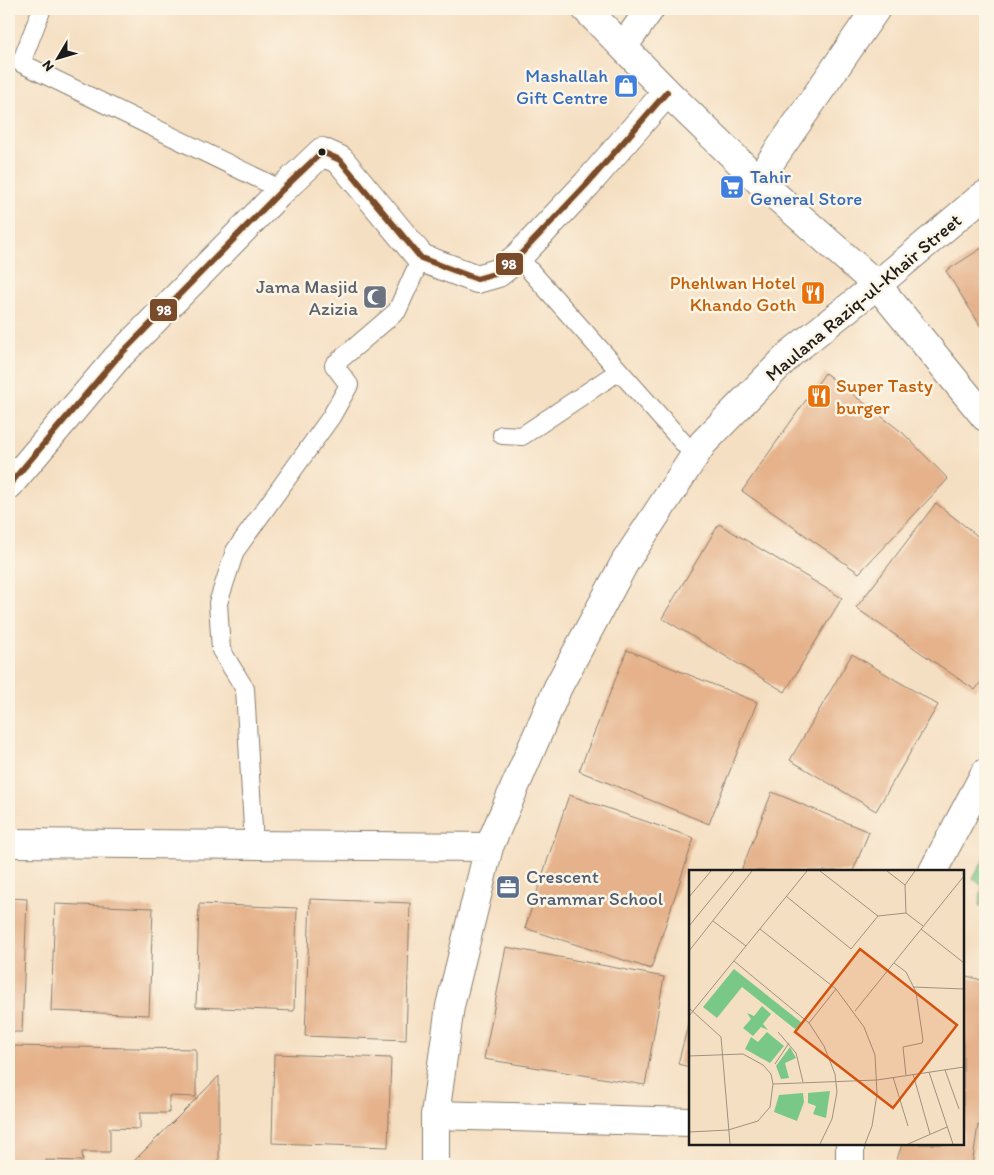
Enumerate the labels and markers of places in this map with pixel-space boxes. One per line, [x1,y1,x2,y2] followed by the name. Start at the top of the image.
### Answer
[516,64,608,109] place label: Mashallah Gift Centre
[613,73,639,99] shop icon: Mashallah Gift Centre
[317,147,327,157] unlabelled marker
[750,165,862,210] place label: Tahir General Store
[719,174,745,200] supermarket icon: Tahir General Store
[670,271,797,316] place label: Phehlwan Hotel Khando Goth
[256,275,359,320] place label: Jama Masjid Azizia
[800,280,826,306] restaurant icon: Phehlwan Hotel Khando Goth
[362,284,388,310] mosque icon: Jama Masjid Azizia
[836,374,933,419] place label: Super Tasty burger
[806,383,832,409] restaurant icon: Super Tasty burger
[526,865,664,910] place label: Crescent Grammar School
[495,874,521,900] office icon: Crescent Grammar School

